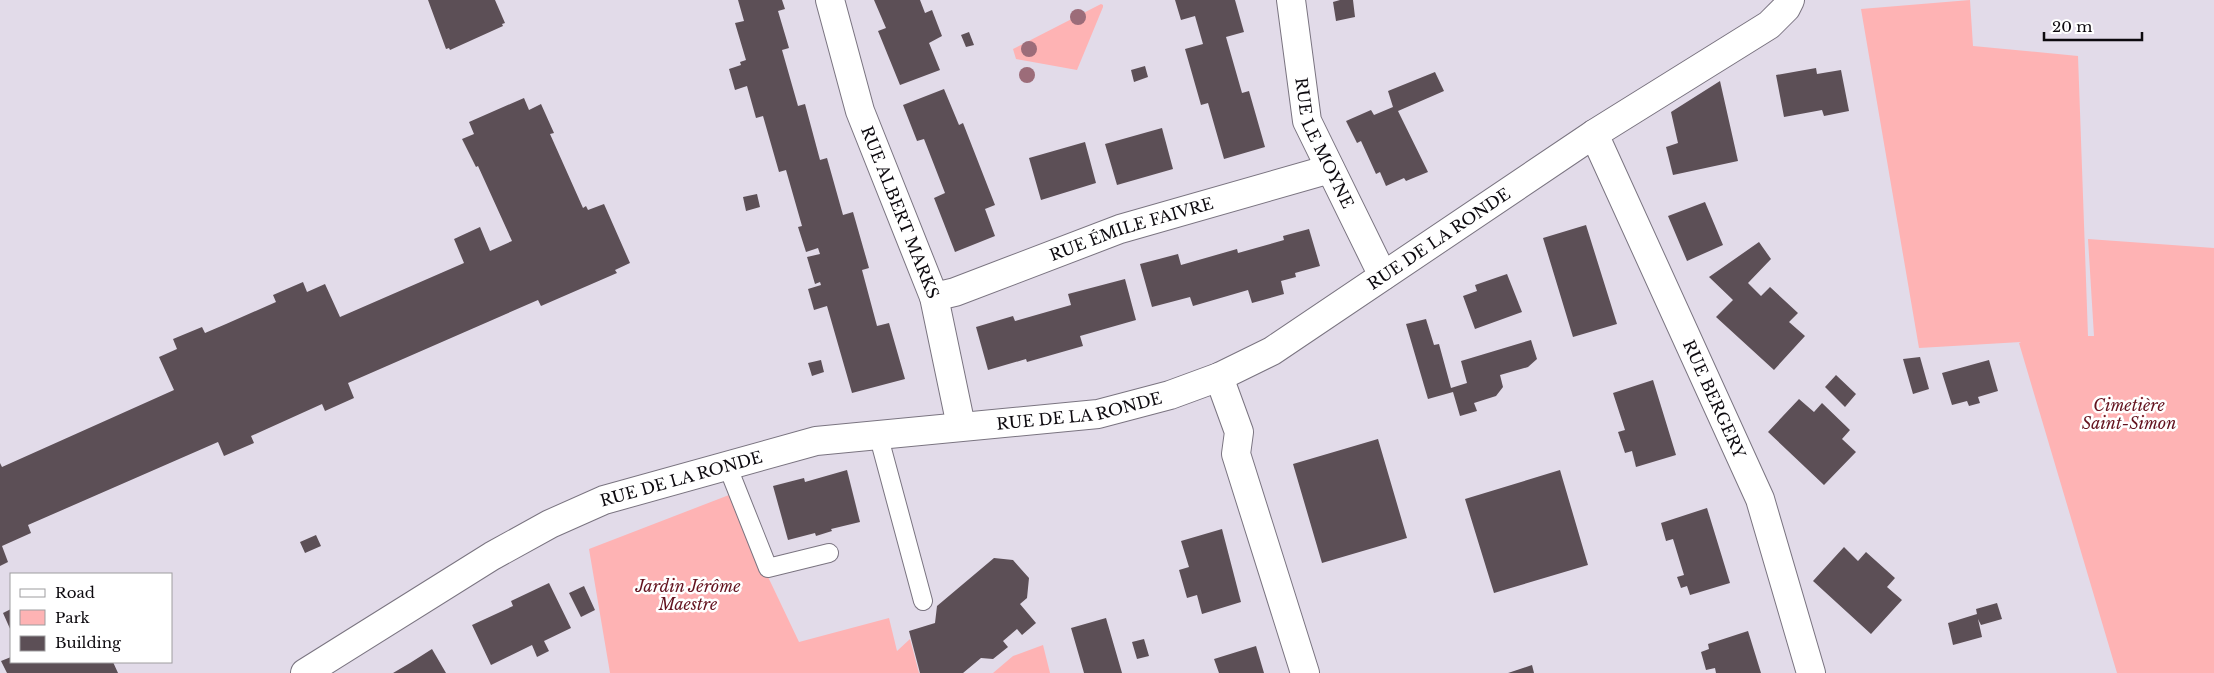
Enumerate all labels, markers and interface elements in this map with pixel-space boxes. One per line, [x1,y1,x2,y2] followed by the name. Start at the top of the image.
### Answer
[2044,10,2142,42] scale bar
[2052,17,2092,36] text: 20 m
[1291,76,1358,211] street label: RUE LE MOYNE
[857,123,944,301] street label: RUE ALBERT MARKS
[1364,184,1514,294] street label: RUE DE LA RONDE
[1047,193,1215,265] street label: RUE ÉMILE FAIVRE
[1679,337,1750,461] street label: RUE BERGERY
[995,388,1164,434] street label: RUE DE LA RONDE
[2082,395,2176,433] park label: Cimetière Saint-Simon
[598,446,765,511] street label: RUE DE LA RONDE
[10,573,172,663] legend
[635,576,741,614] park label: Jardin Jérôme Maestre
[55,583,95,602] text: Road
[55,608,91,627] text: Park
[55,633,122,652] text: Building

